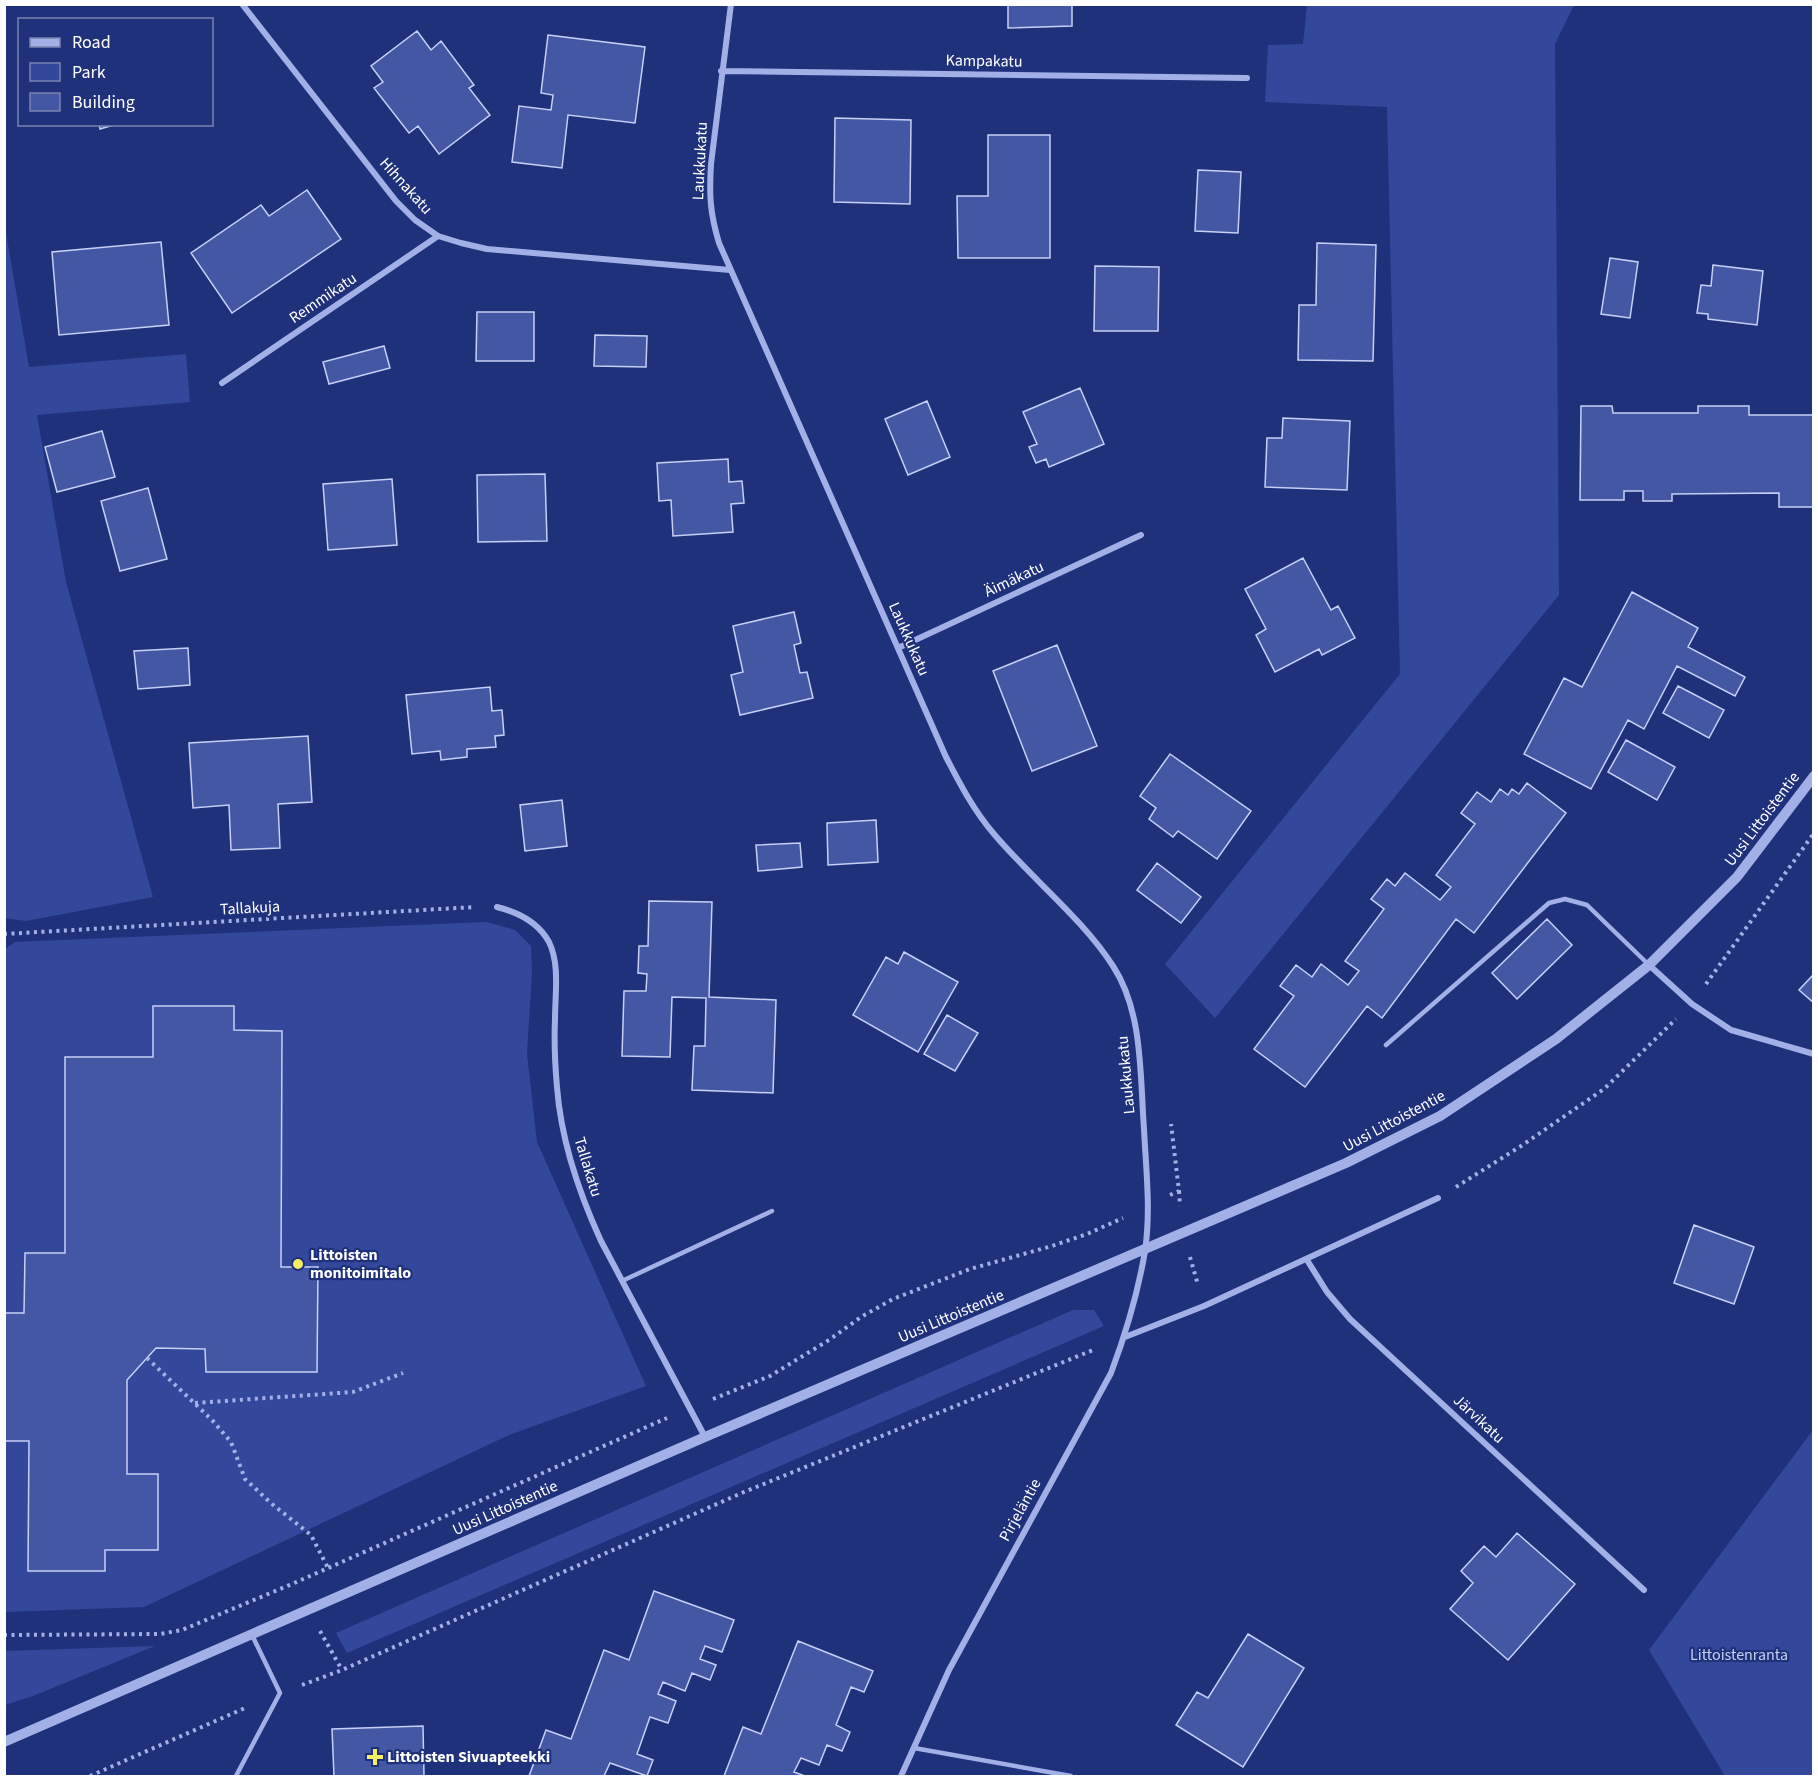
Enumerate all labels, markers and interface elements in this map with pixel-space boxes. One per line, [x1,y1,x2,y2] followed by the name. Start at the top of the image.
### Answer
[18,18,213,126] legend
[72,30,111,55] text: Road
[945,49,1023,73] street label: Kampakatu
[72,60,106,85] text: Park
[72,90,135,115] text: Building
[687,121,713,201] street label: Laukkukatu
[375,153,437,219] street label: Hihnakatu
[285,267,361,329] street label: Remmikatu
[980,556,1048,602] street label: Äimäkatu
[883,599,935,679] street label: Laukkukatu
[1719,767,1805,871] street label: Uusi Littoistentie
[219,895,281,921] street label: Tallakuja
[1112,1035,1140,1115] street label: Laukkukatu
[1339,1085,1449,1157] street label: Uusi Littoistentie
[569,1134,607,1200] street label: Tallakatu
[310,1244,411,1284] place label: Littoisten monitoimitalo
[291,1257,305,1271] marker: Littoisten monitoimitalo
[895,1284,1007,1348] street label: Uusi Littoistentie
[1449,1390,1509,1448] street label: Järvikatu
[449,1475,561,1541] street label: Uusi Littoistentie
[994,1475,1046,1545] street label: Pirjeläntie
[1690,1644,1788,1666] park label: Littoistenranta
[387,1746,550,1768] place label: Littoisten Sivuapteekki
[368,1750,382,1764] marker: Littoisten Sivuapteekki

